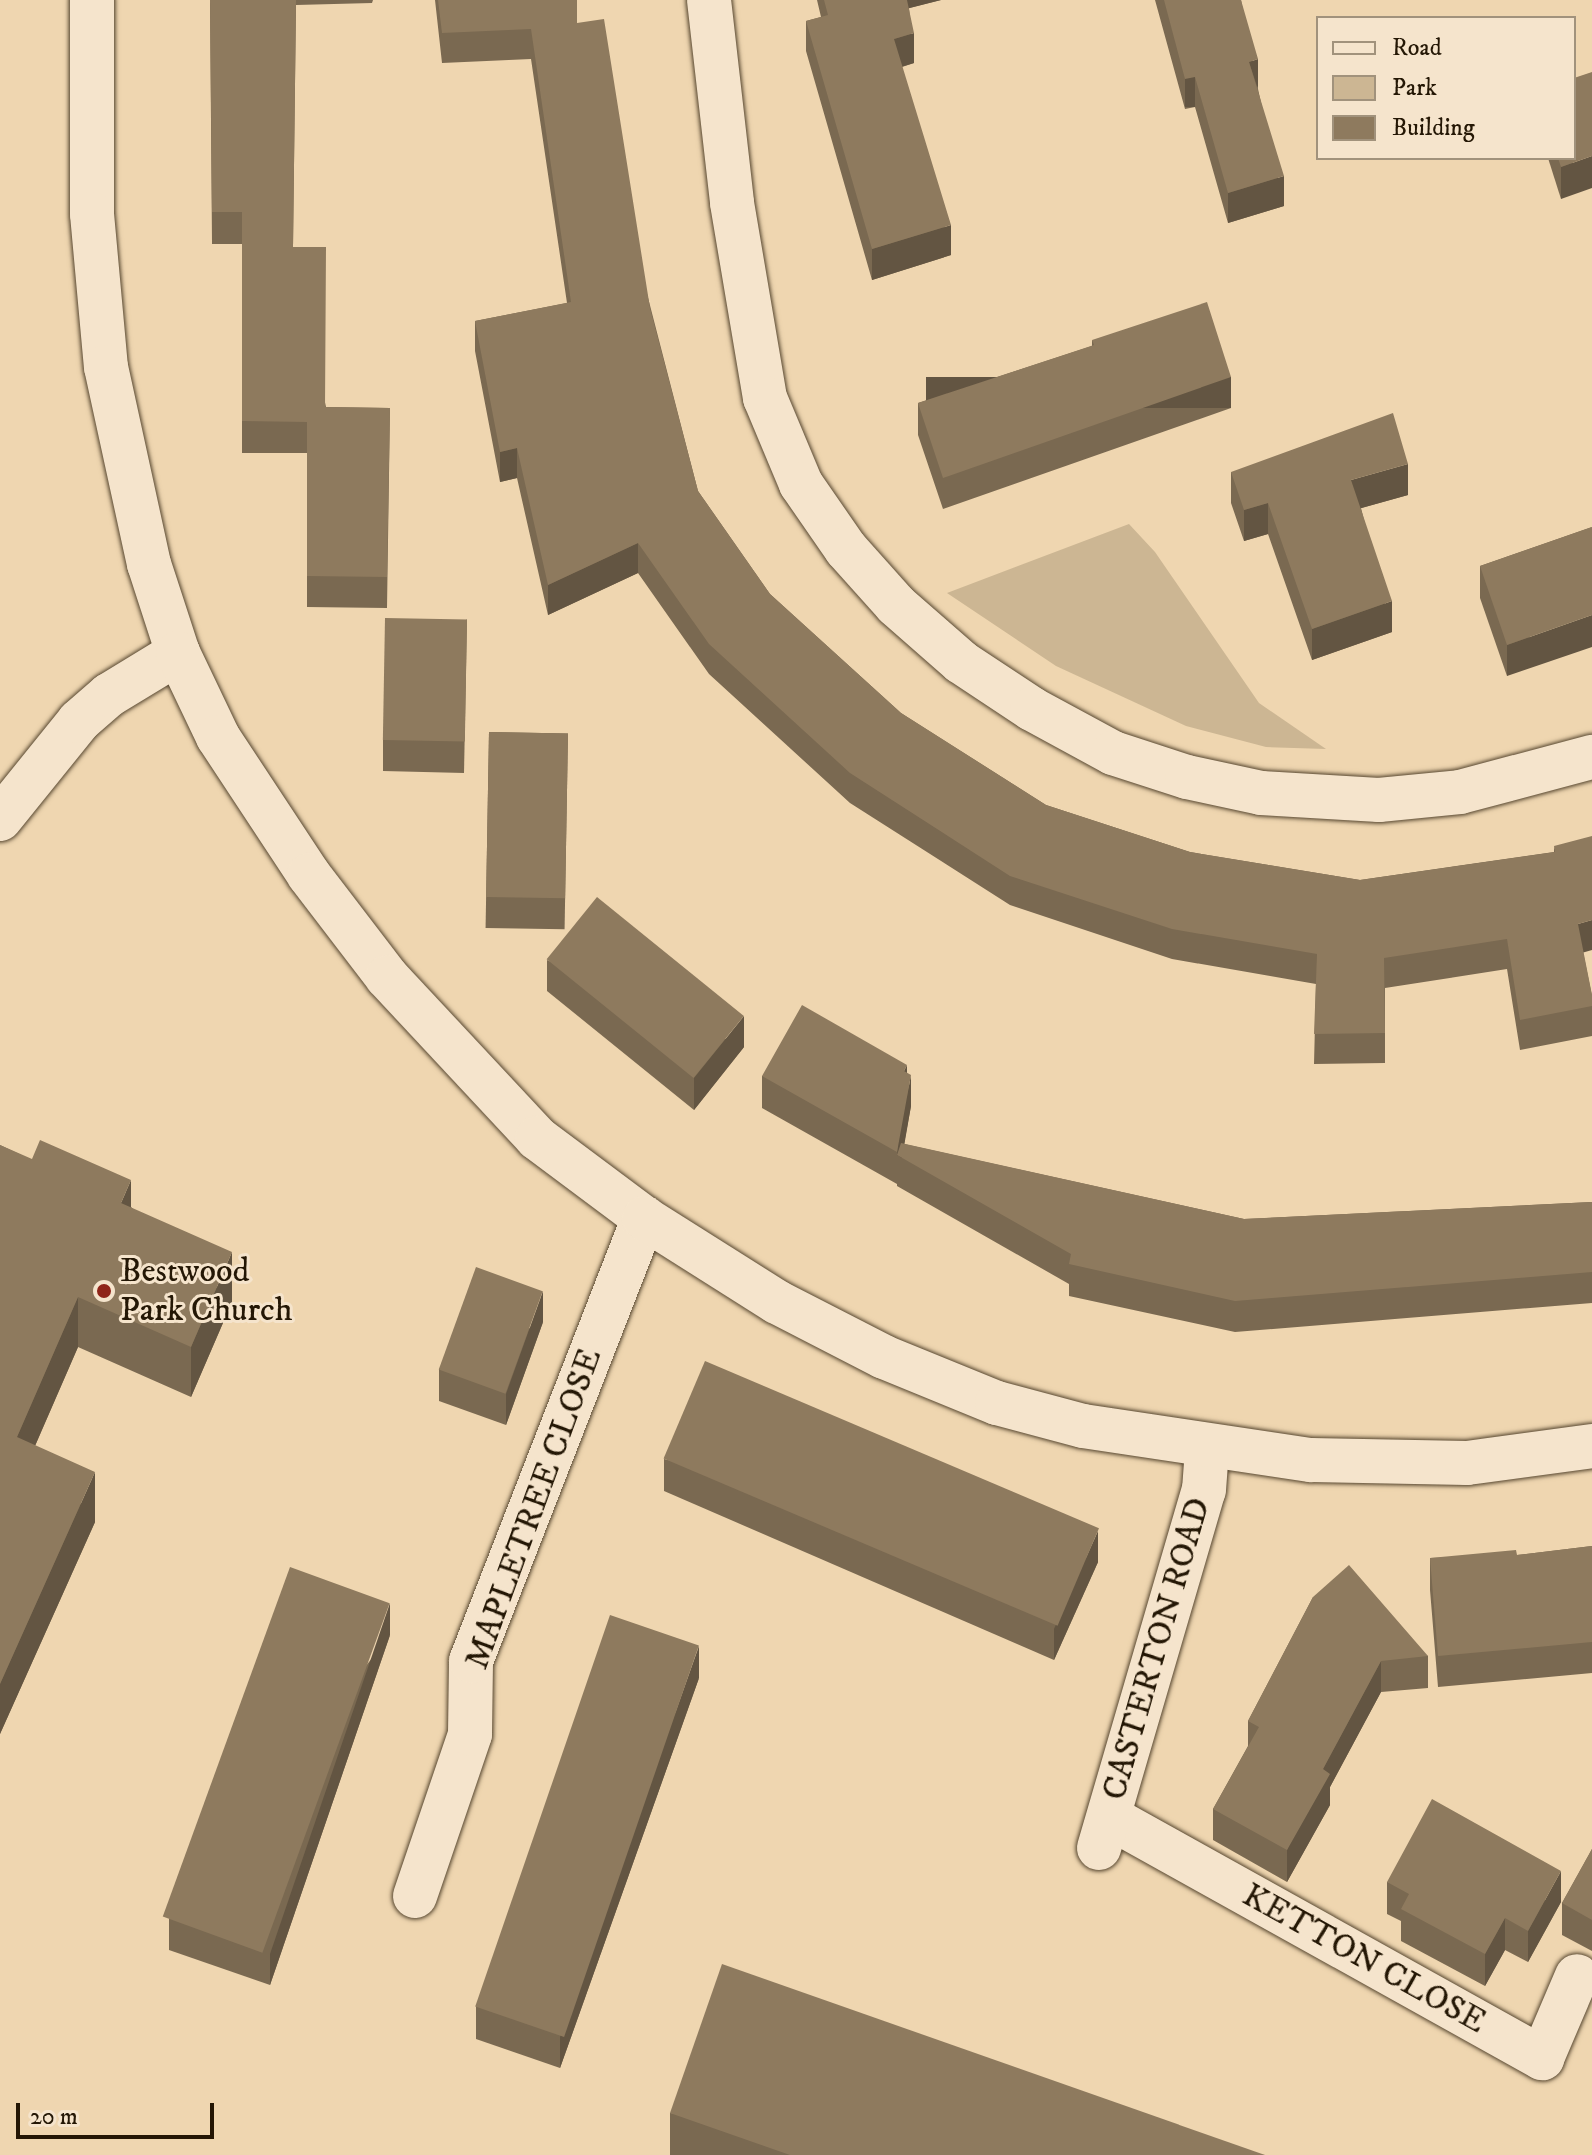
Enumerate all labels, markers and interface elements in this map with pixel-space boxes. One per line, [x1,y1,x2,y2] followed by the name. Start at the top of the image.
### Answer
[1316,16,1576,160] legend
[1392,33,1442,63] text: Road
[1392,73,1437,103] text: Park
[1392,113,1475,143] text: Building
[120,1251,292,1330] place label: Bestwood Park Church
[95,1282,113,1300] marker: Bestwood Park Church
[457,1343,611,1675] street label: MAPLETREE CLOSE
[1094,1493,1220,1805] street label: CASTERTON ROAD
[1235,1875,1493,2043] street label: KETTON CLOSE
[20,2087,218,2137] scale bar
[30,2102,78,2132] text: 20 m

